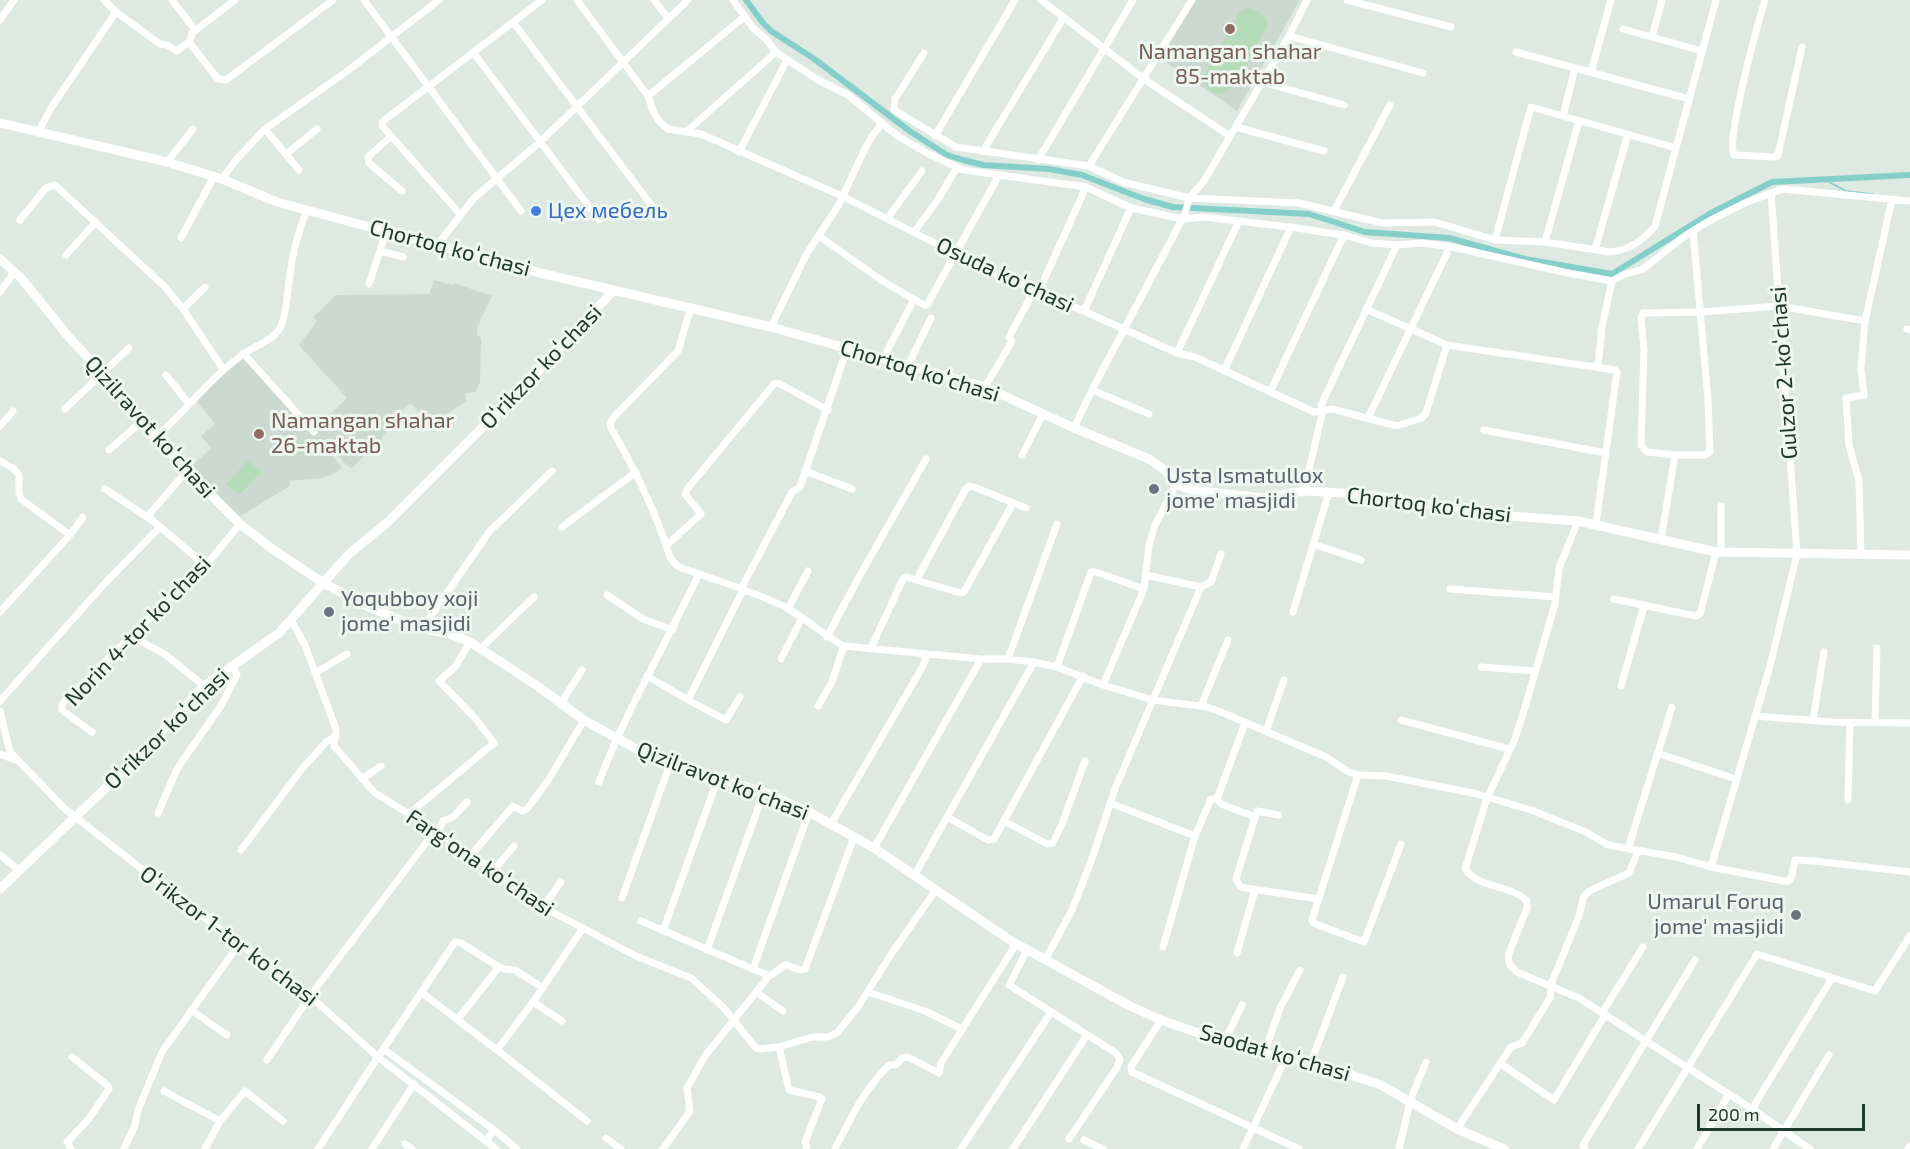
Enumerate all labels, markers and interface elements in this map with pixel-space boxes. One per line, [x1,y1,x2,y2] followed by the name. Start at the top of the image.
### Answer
[1223,22,1237,36] marker: Namangan shahar 85-maktab
[1138,39,1322,90] place label: Namangan shahar 85-maktab
[548,198,668,224] place label: Цех мебель
[529,204,543,218] marker: Цех мебель
[367,214,533,282] street label: Chortoq koʻchasi
[932,232,1078,318] street label: Osuda koʻchasi
[1765,286,1803,460] street label: Gulzor 2-koʻchasi
[475,299,607,435] street label: Oʻrikzor koʻchasi
[837,334,1003,408] street label: Chortoq koʻchasi
[79,350,221,504] street label: Qizilravot koʻchasi
[271,408,454,460] place label: Namangan shahar 26-maktab
[252,427,266,441] marker: Namangan shahar 26-maktab
[1166,463,1323,514] place label: Usta Ismatullox jome' masjidi
[1147,482,1161,496] marker: Usta Ismatullox jome' masjidi
[1345,482,1513,528] street label: Chortoq koʻchasi
[60,550,216,712] street label: Norin 4-tor koʻchasi
[341,586,478,638] place label: Yoqubboy xoji jome' masjidi
[322,605,336,619] marker: Yoqubboy xoji jome' masjidi
[99,663,235,795] street label: Oʻrikzor koʻchasi
[633,736,813,826] street label: Qizilravot koʻchasi
[401,804,559,922] street label: Fargʻona koʻchasi
[135,860,323,1012] street label: Oʻrikzor 1-tor koʻchasi
[1647,889,1784,940] place label: Umarul Foruq jome' masjidi
[1789,908,1803,922] marker: Umarul Foruq jome' masjidi
[1197,1019,1353,1087] street label: Saodat koʻchasi
[1700,1092,1868,1130] scale bar
[1708,1103,1760,1125] text: 200 m

